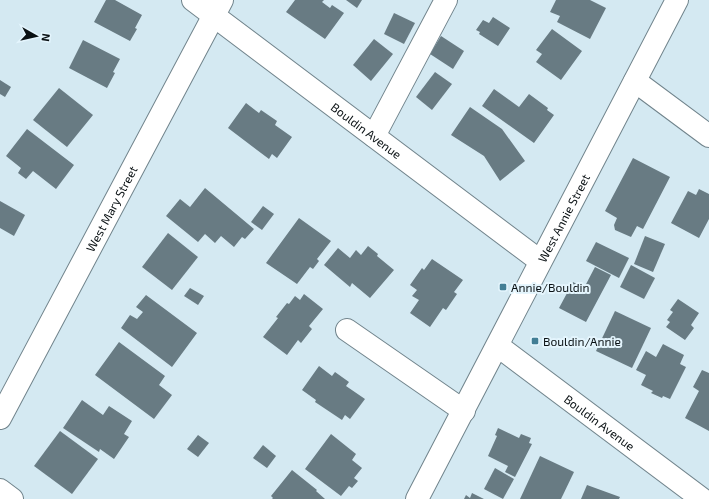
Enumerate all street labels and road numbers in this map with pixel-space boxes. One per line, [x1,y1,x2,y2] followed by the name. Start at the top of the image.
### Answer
[329,100,404,161] street label: Bouldin Avenue
[83,163,140,254] street label: West Mary Street
[535,171,592,264] street label: West Annie Street
[562,391,637,453] street label: Bouldin Avenue

